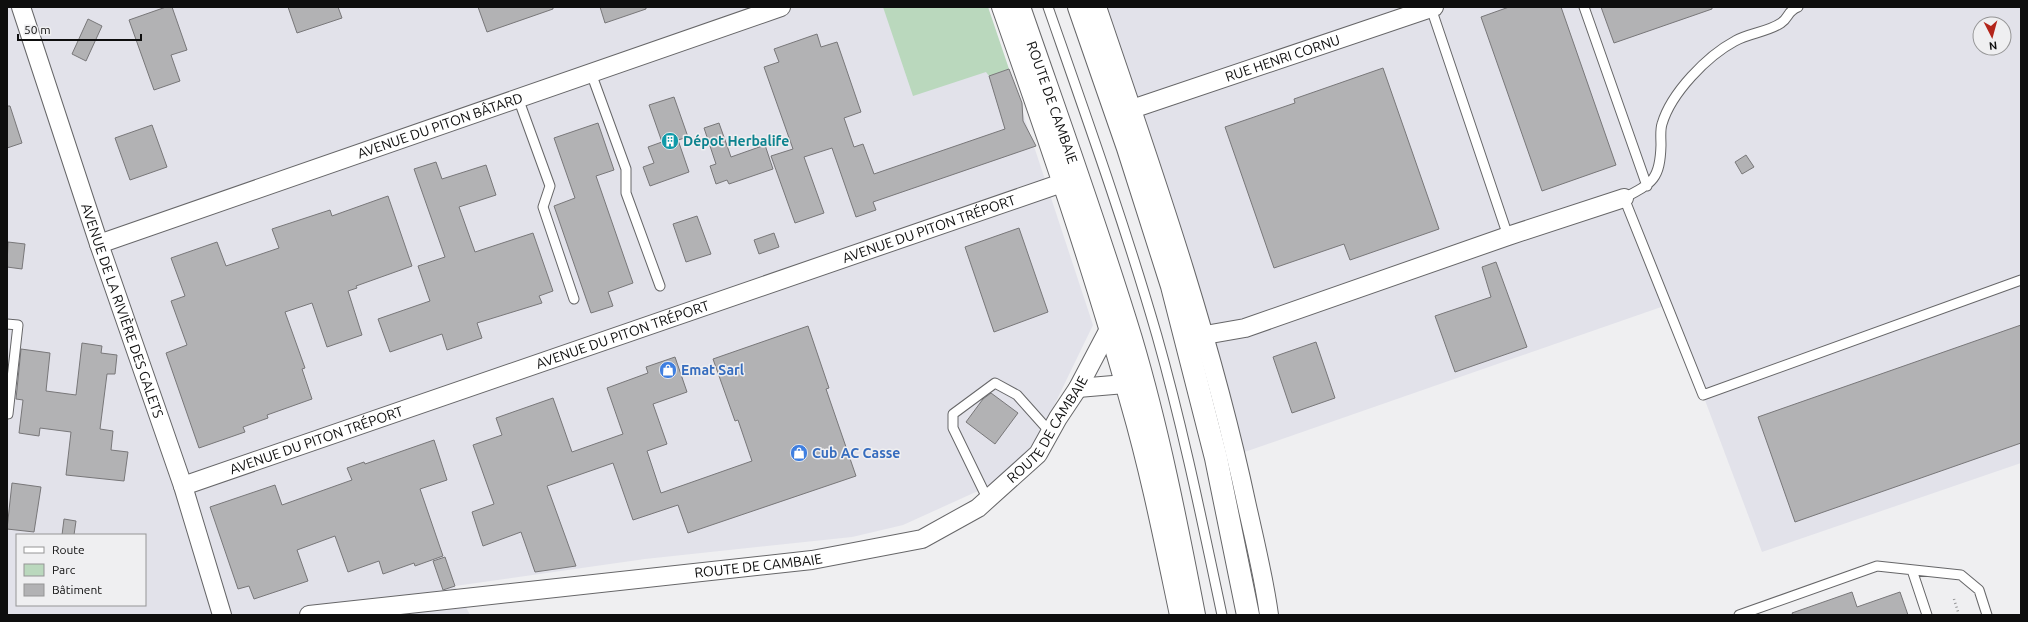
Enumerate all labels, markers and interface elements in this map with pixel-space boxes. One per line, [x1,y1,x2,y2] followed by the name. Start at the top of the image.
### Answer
[18,16,141,42] scale bar
[1972,16,2012,56] north arrow
[24,23,51,36] text: 50 m
[1223,31,1342,85] street label: RUE HENRI CORNU
[1023,39,1081,166] street label: ROUTE DE CAMBAIE
[1988,40,1998,52] text: N
[355,89,525,162] street label: AVENUE DU PITON BÂTARD
[660,131,680,151] building icon: Dépot Herbalife
[683,133,789,149] place label: Dépot Herbalife
[840,192,1018,266] street label: AVENUE DU PITON TRÉPORT
[78,201,167,420] street label: AVENUE DE LA RIVIÈRE DES GALETS
[534,297,712,372] street label: AVENUE DU PITON TRÉPORT
[658,360,678,380] shop icon: Emat Sarl
[681,362,744,378] place label: Emat Sarl
[1004,373,1091,486] street label: ROUTE DE CAMBAIE
[228,403,405,477] street label: AVENUE DU PITON TRÉPORT
[789,443,809,463] shop icon: Cub AC Casse
[812,445,900,461] place label: Cub AC Casse
[16,534,146,606] legend
[52,543,85,556] text: Route
[694,550,824,581] street label: ROUTE DE CAMBAIE
[52,563,76,576] text: Parc
[52,583,102,596] text: Bâtiment

